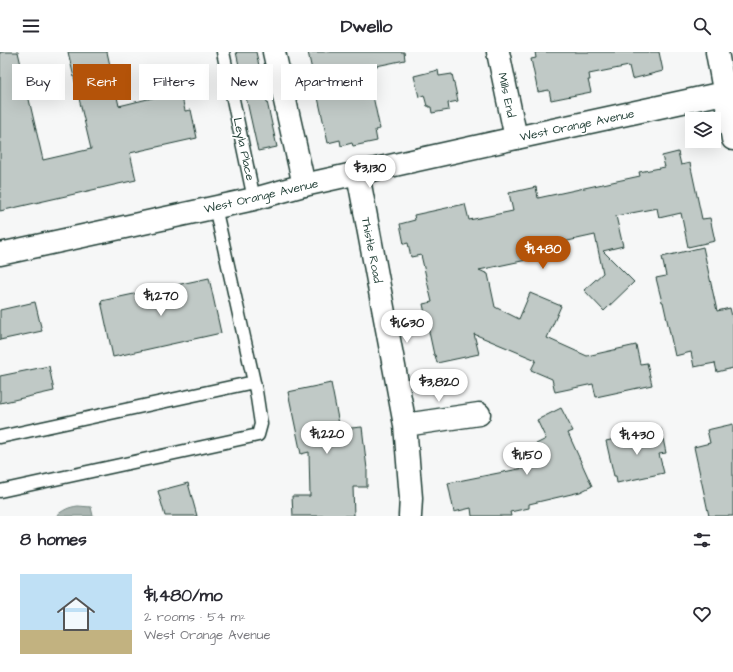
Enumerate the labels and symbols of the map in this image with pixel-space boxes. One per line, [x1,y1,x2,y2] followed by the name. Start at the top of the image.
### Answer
[493,71,520,119] street label: Mills End
[518,105,637,147] street label: West Orange Avenue
[228,116,259,183] street label: Leyla Place
[337,155,403,189] pin: $3,130
[202,175,321,219] street label: West Orange Avenue
[357,216,386,285] street label: Thistle Road
[510,236,576,270] pin: $1,480
[128,283,194,317] pin: $1,270
[374,310,440,344] pin: $1,630
[406,369,472,403] pin: $3,820
[294,421,360,455] pin: $1,220
[604,422,670,456] pin: $1,430
[494,442,560,476] pin: $1,150

